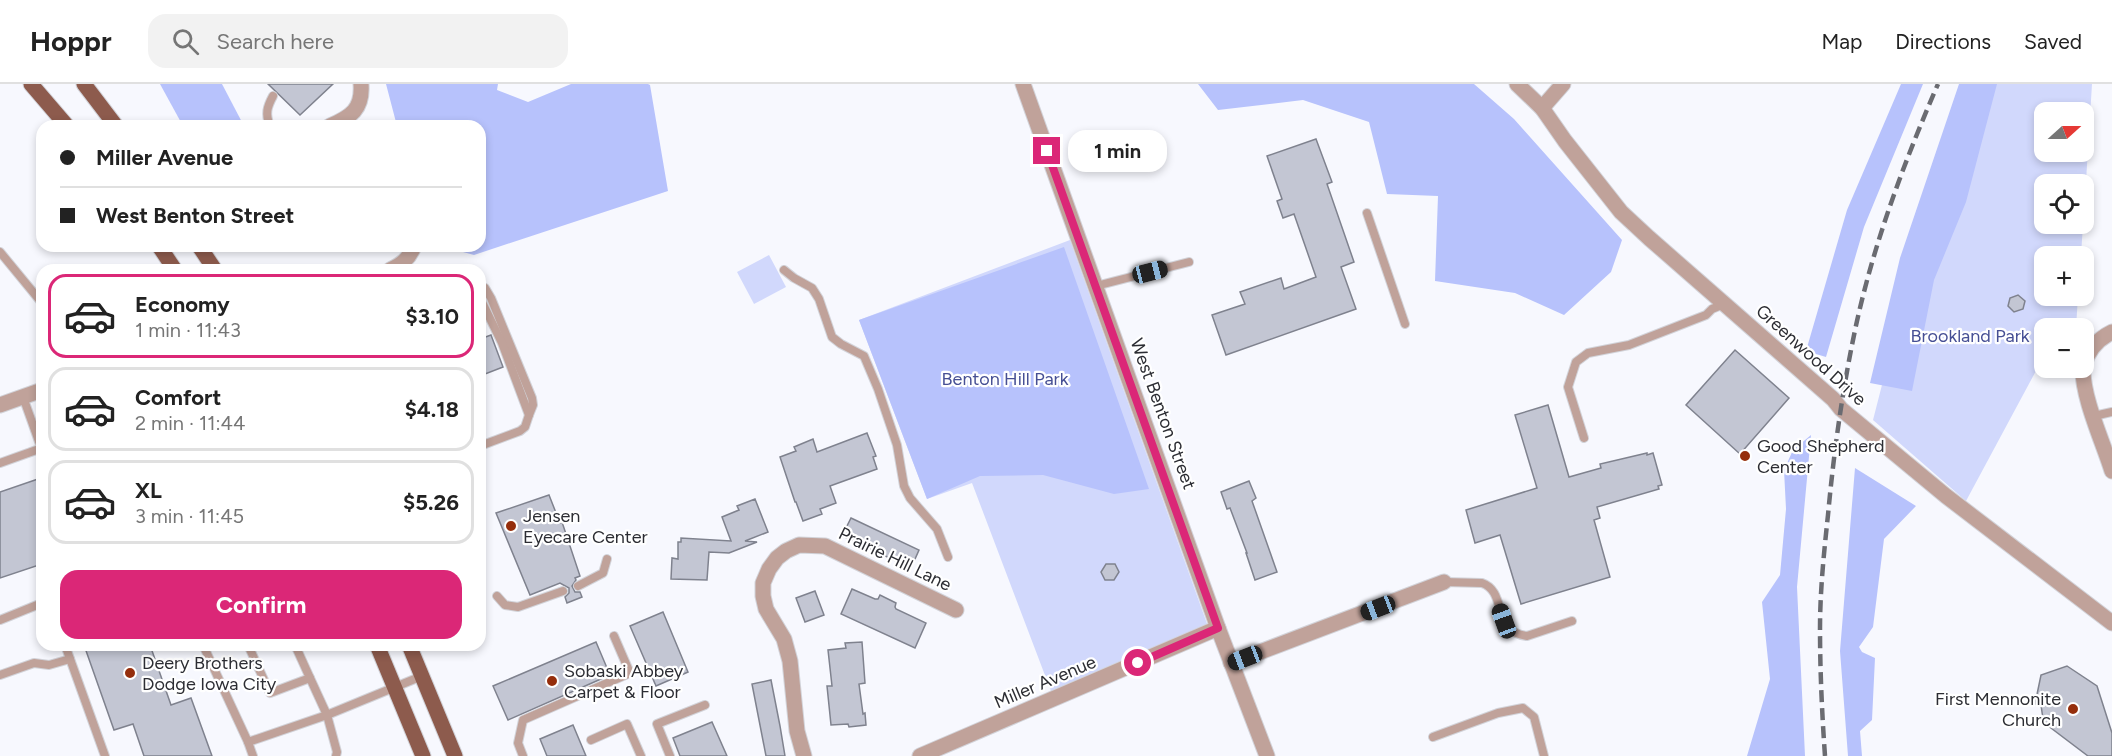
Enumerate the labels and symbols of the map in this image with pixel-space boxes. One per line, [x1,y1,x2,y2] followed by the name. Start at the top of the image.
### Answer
[2034,102,2094,162] north arrow
[1068,130,1167,172] callout: 1 min
[1033,137,1060,164] route end
[1130,259,1170,285] car
[1751,300,1871,410] street label: Greenwood Drive
[1910,325,2030,347] park label: Brookland Park
[1125,336,1201,493] street label: West Benton Street
[942,368,1069,390] park label: Benton Hill Park
[1757,435,1885,478] place label: Good Shepherd Center
[1738,449,1752,463] marker: Good Shepherd Center
[523,505,648,548] place label: Jensen Eyecare Center
[504,519,518,533] marker: Jensen Eyecare Center
[835,522,955,596] street label: Prairie Hill Lane
[1358,593,1398,623] car
[1489,601,1519,641] car
[1225,643,1265,673] car
[1124,649,1151,676] route start
[991,651,1099,713] street label: Miller Avenue
[142,652,277,695] place label: Deery Brothers Dodge Iowa City
[564,660,684,703] place label: Sobaski Abbey Carpet & Floor
[123,666,137,680] marker: Deery Brothers Dodge Iowa City
[545,674,559,688] marker: Sobaski Abbey Carpet & Floor
[1935,688,2061,731] place label: First Mennonite Church
[2066,702,2080,716] marker: First Mennonite Church

